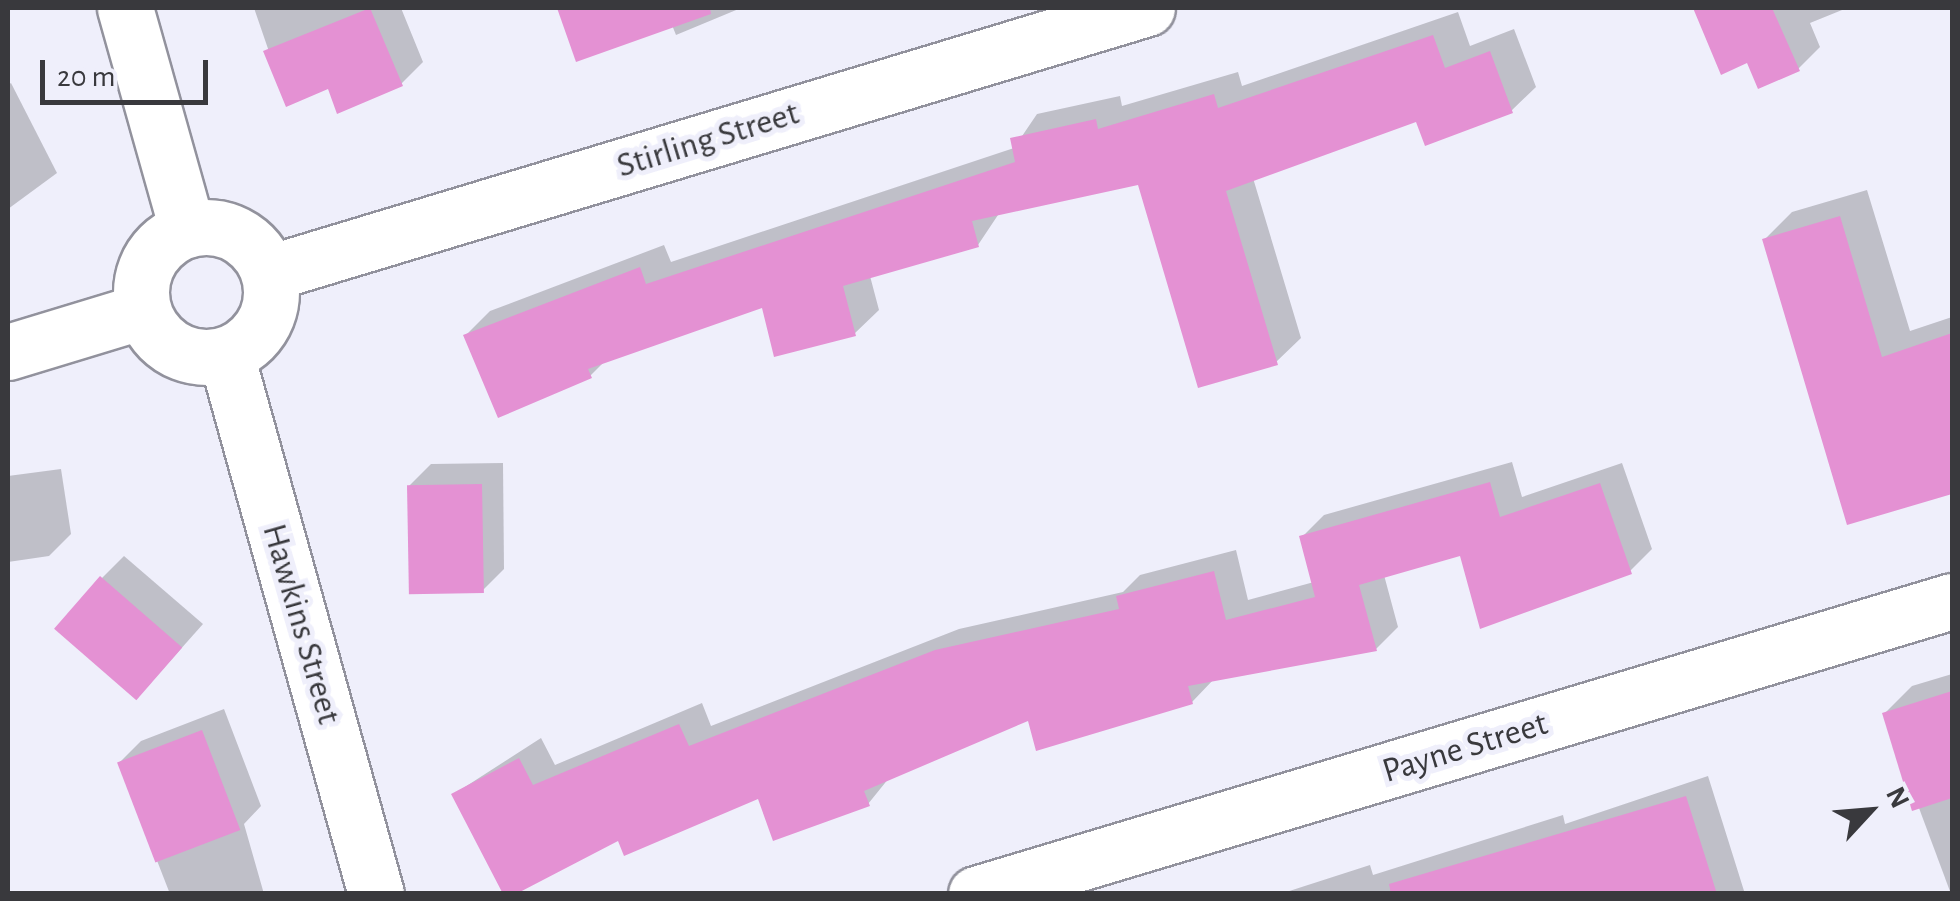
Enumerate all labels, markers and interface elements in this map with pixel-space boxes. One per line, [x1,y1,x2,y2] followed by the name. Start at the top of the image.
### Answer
[45,40,212,102] scale bar
[57,62,115,92] text: 20 m
[612,92,804,188] street label: Stirling Street
[252,519,350,729] street label: Hawkins Street
[1377,703,1553,793] street label: Payne Street
[1820,761,1920,861] north arrow
[1880,783,1914,813] text: N

